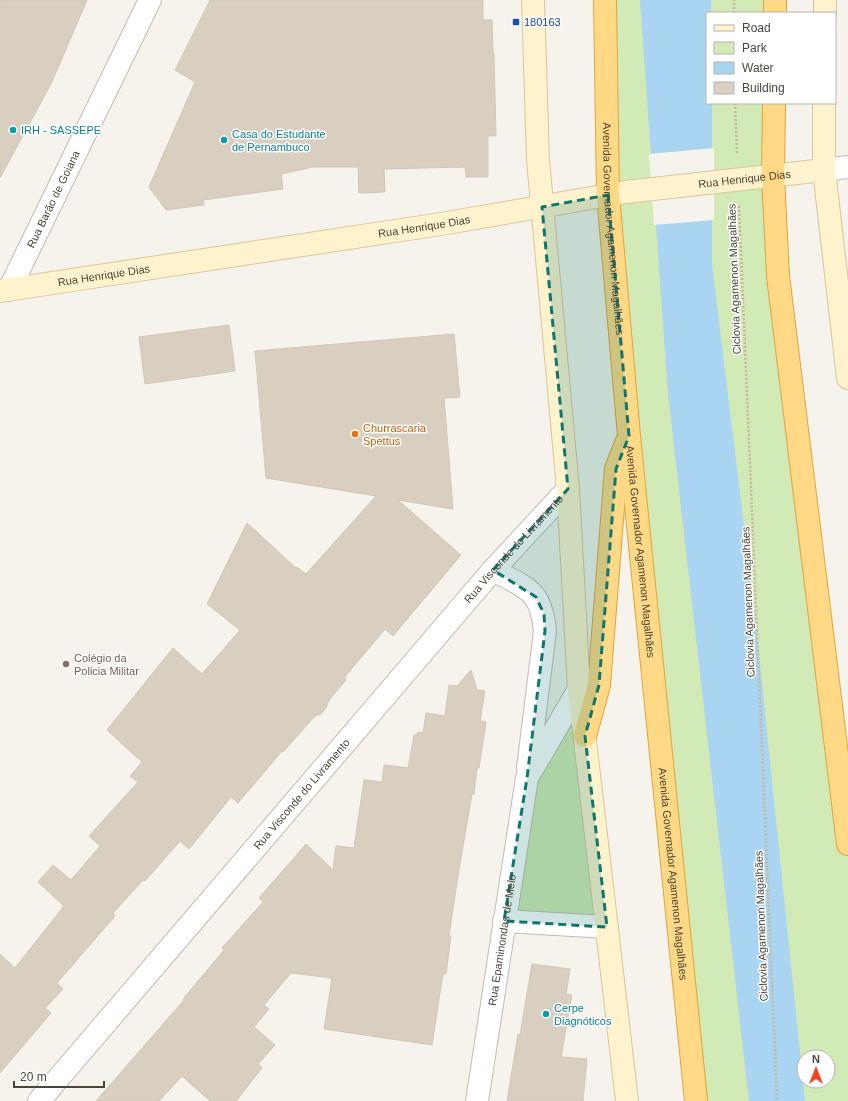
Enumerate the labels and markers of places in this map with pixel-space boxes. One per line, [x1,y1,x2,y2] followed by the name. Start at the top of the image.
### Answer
[524,16,561,28] place label: 180163
[511,17,521,27] marker: 180163
[21,124,101,136] place label: IRH - SASSEPE
[8,125,18,135] marker: IRH - SASSEPE
[232,128,326,153] place label: Casa do Estudante de Pernambuco
[219,135,229,145] marker: Casa do Estudante de Pernambuco
[363,422,427,447] place label: Churrascaria Spettus
[350,429,360,439] marker: Churrascaria Spettus
[74,652,139,677] place label: Colégio da Policia Militar
[61,659,71,669] marker: Colégio da Policia Militar
[554,1002,612,1027] place label: Cerpe Diagnóticos
[541,1009,551,1019] marker: Cerpe Diagnóticos

